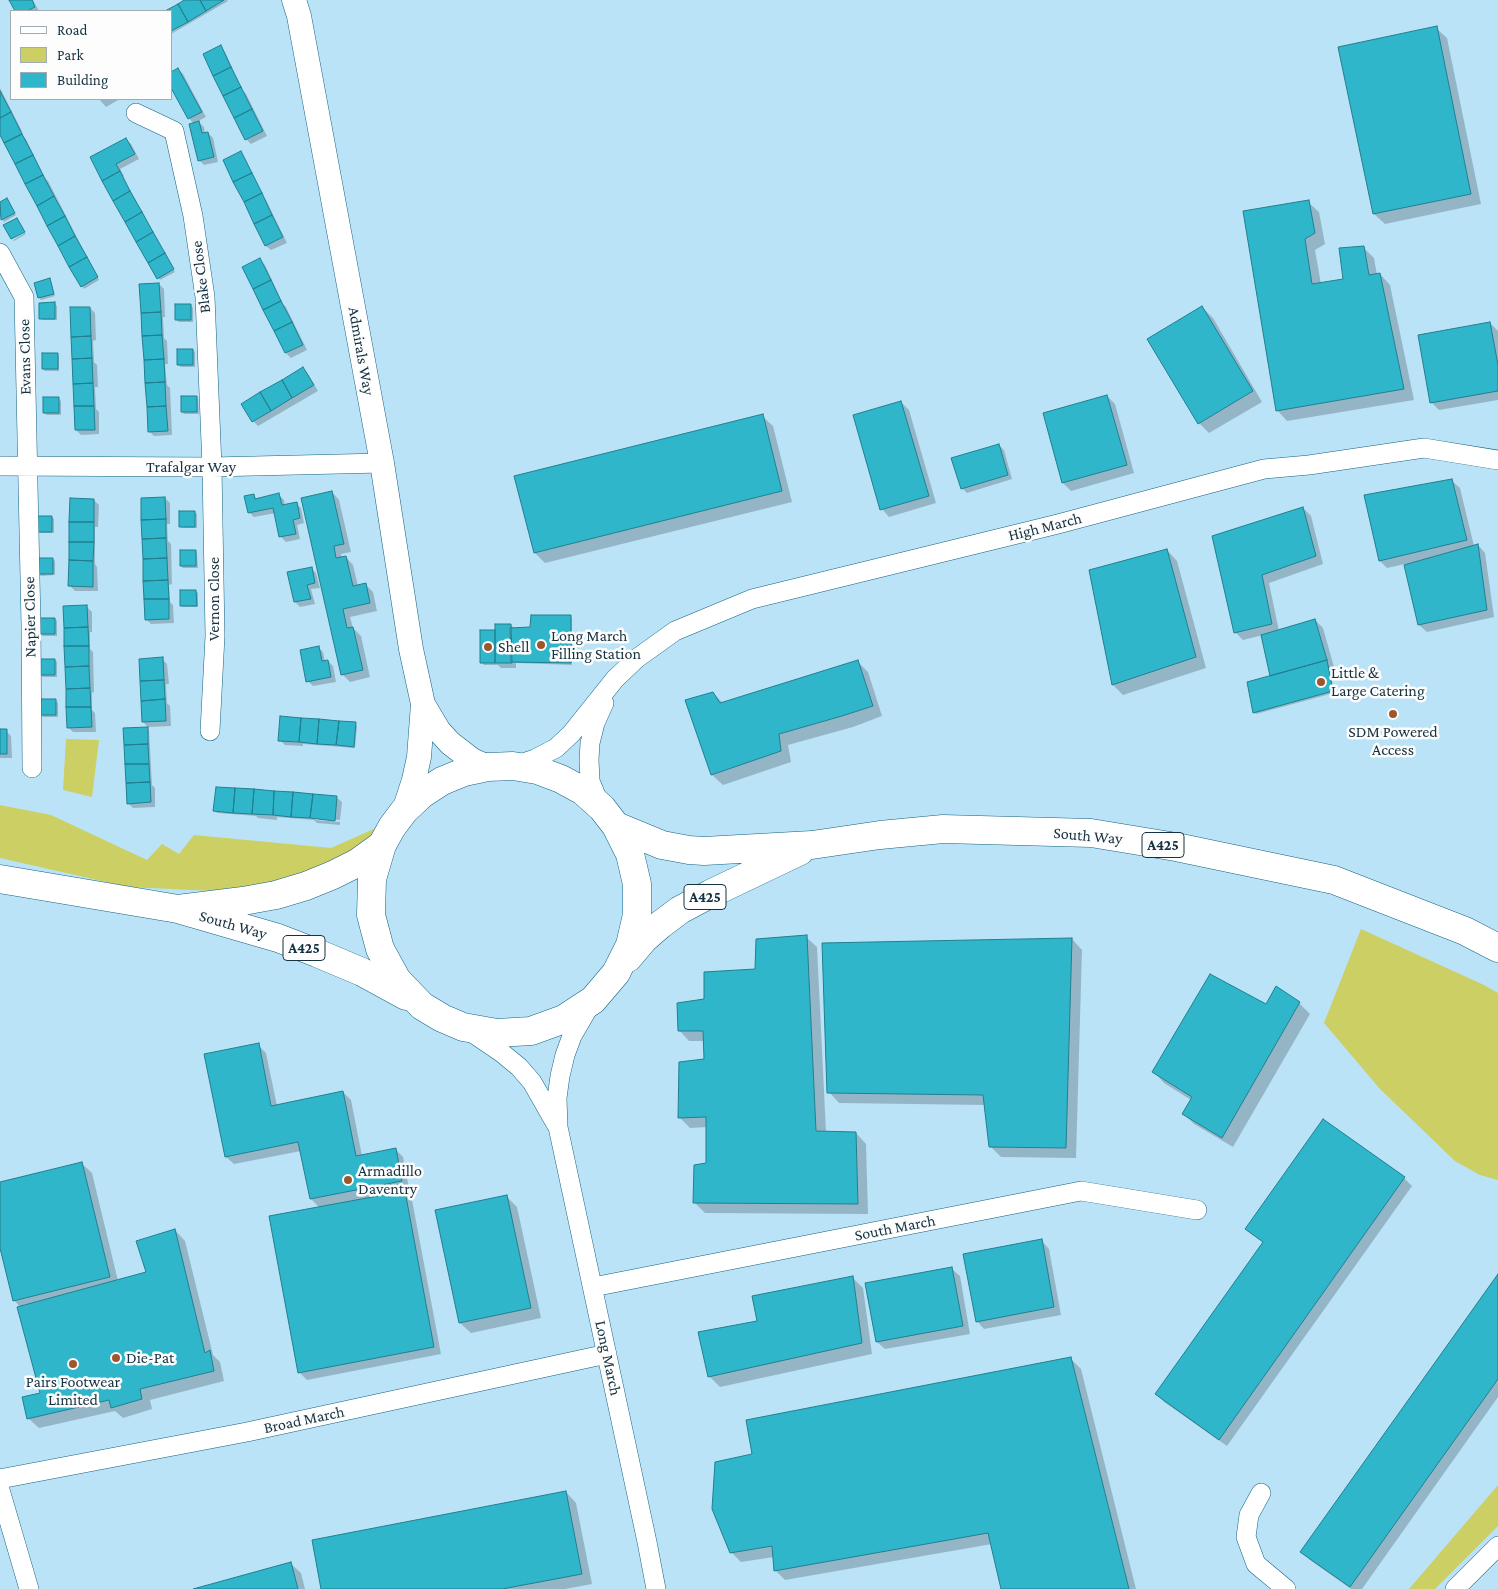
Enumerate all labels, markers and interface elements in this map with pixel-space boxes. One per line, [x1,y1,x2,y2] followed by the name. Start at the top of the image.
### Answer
[10,10,172,100] legend
[57,22,87,38] text: Road
[57,47,84,63] text: Park
[57,72,108,88] text: Building
[187,240,215,314] street label: Blake Close
[344,305,378,397] street label: Admirals Way
[15,319,35,395] street label: Evans Close
[146,457,236,477] street label: Trafalgar Way
[1006,509,1084,545] street label: High March
[204,557,224,641] street label: Vernon Close
[20,576,40,658] street label: Napier Close
[551,626,641,664] place label: Long March Filling Station
[498,637,530,657] place label: Shell
[535,639,547,651] marker: Long March Filling Station
[482,641,494,653] marker: Shell
[1331,663,1425,701] place label: Little & Large Catering
[1315,676,1327,688] marker: Little & Large Catering
[1387,708,1399,720] marker: SDM Powered Access
[1348,722,1438,760] place label: SDM Powered Access
[1053,823,1123,849] street label: South Way
[1142,832,1184,858] road number: A425
[684,884,726,910] road number: A425
[197,906,269,944] street label: South Way
[283,936,325,960] road number: A425
[358,1161,422,1199] place label: Armadillo Daventry
[342,1174,354,1186] marker: Armadillo Daventry
[853,1211,937,1245] street label: South March
[591,1319,625,1397] street label: Long March
[126,1348,174,1368] place label: Die-Pat
[110,1352,122,1364] marker: Die-Pat
[67,1358,79,1370] marker: Pairs Footwear Limited
[26,1372,120,1410] place label: Pairs Footwear Limited
[262,1402,346,1438] street label: Broad March

